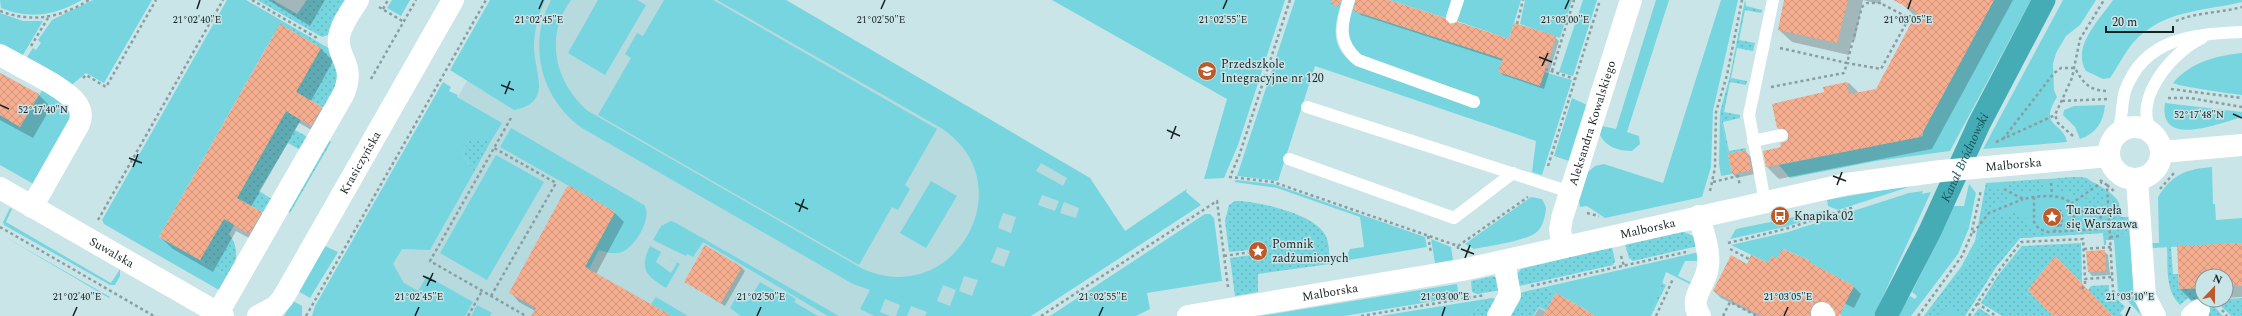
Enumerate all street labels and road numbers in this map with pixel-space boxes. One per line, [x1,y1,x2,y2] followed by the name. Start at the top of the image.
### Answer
[1564,58,1621,188] street label: Aleksandra Kowalskiego
[335,128,386,198] street label: Krasiczyńska
[1985,153,2043,177] street label: Malborska
[1618,214,1677,244] street label: Malborska
[86,232,138,273] street label: Suwalska
[1301,279,1360,307] street label: Malborska

